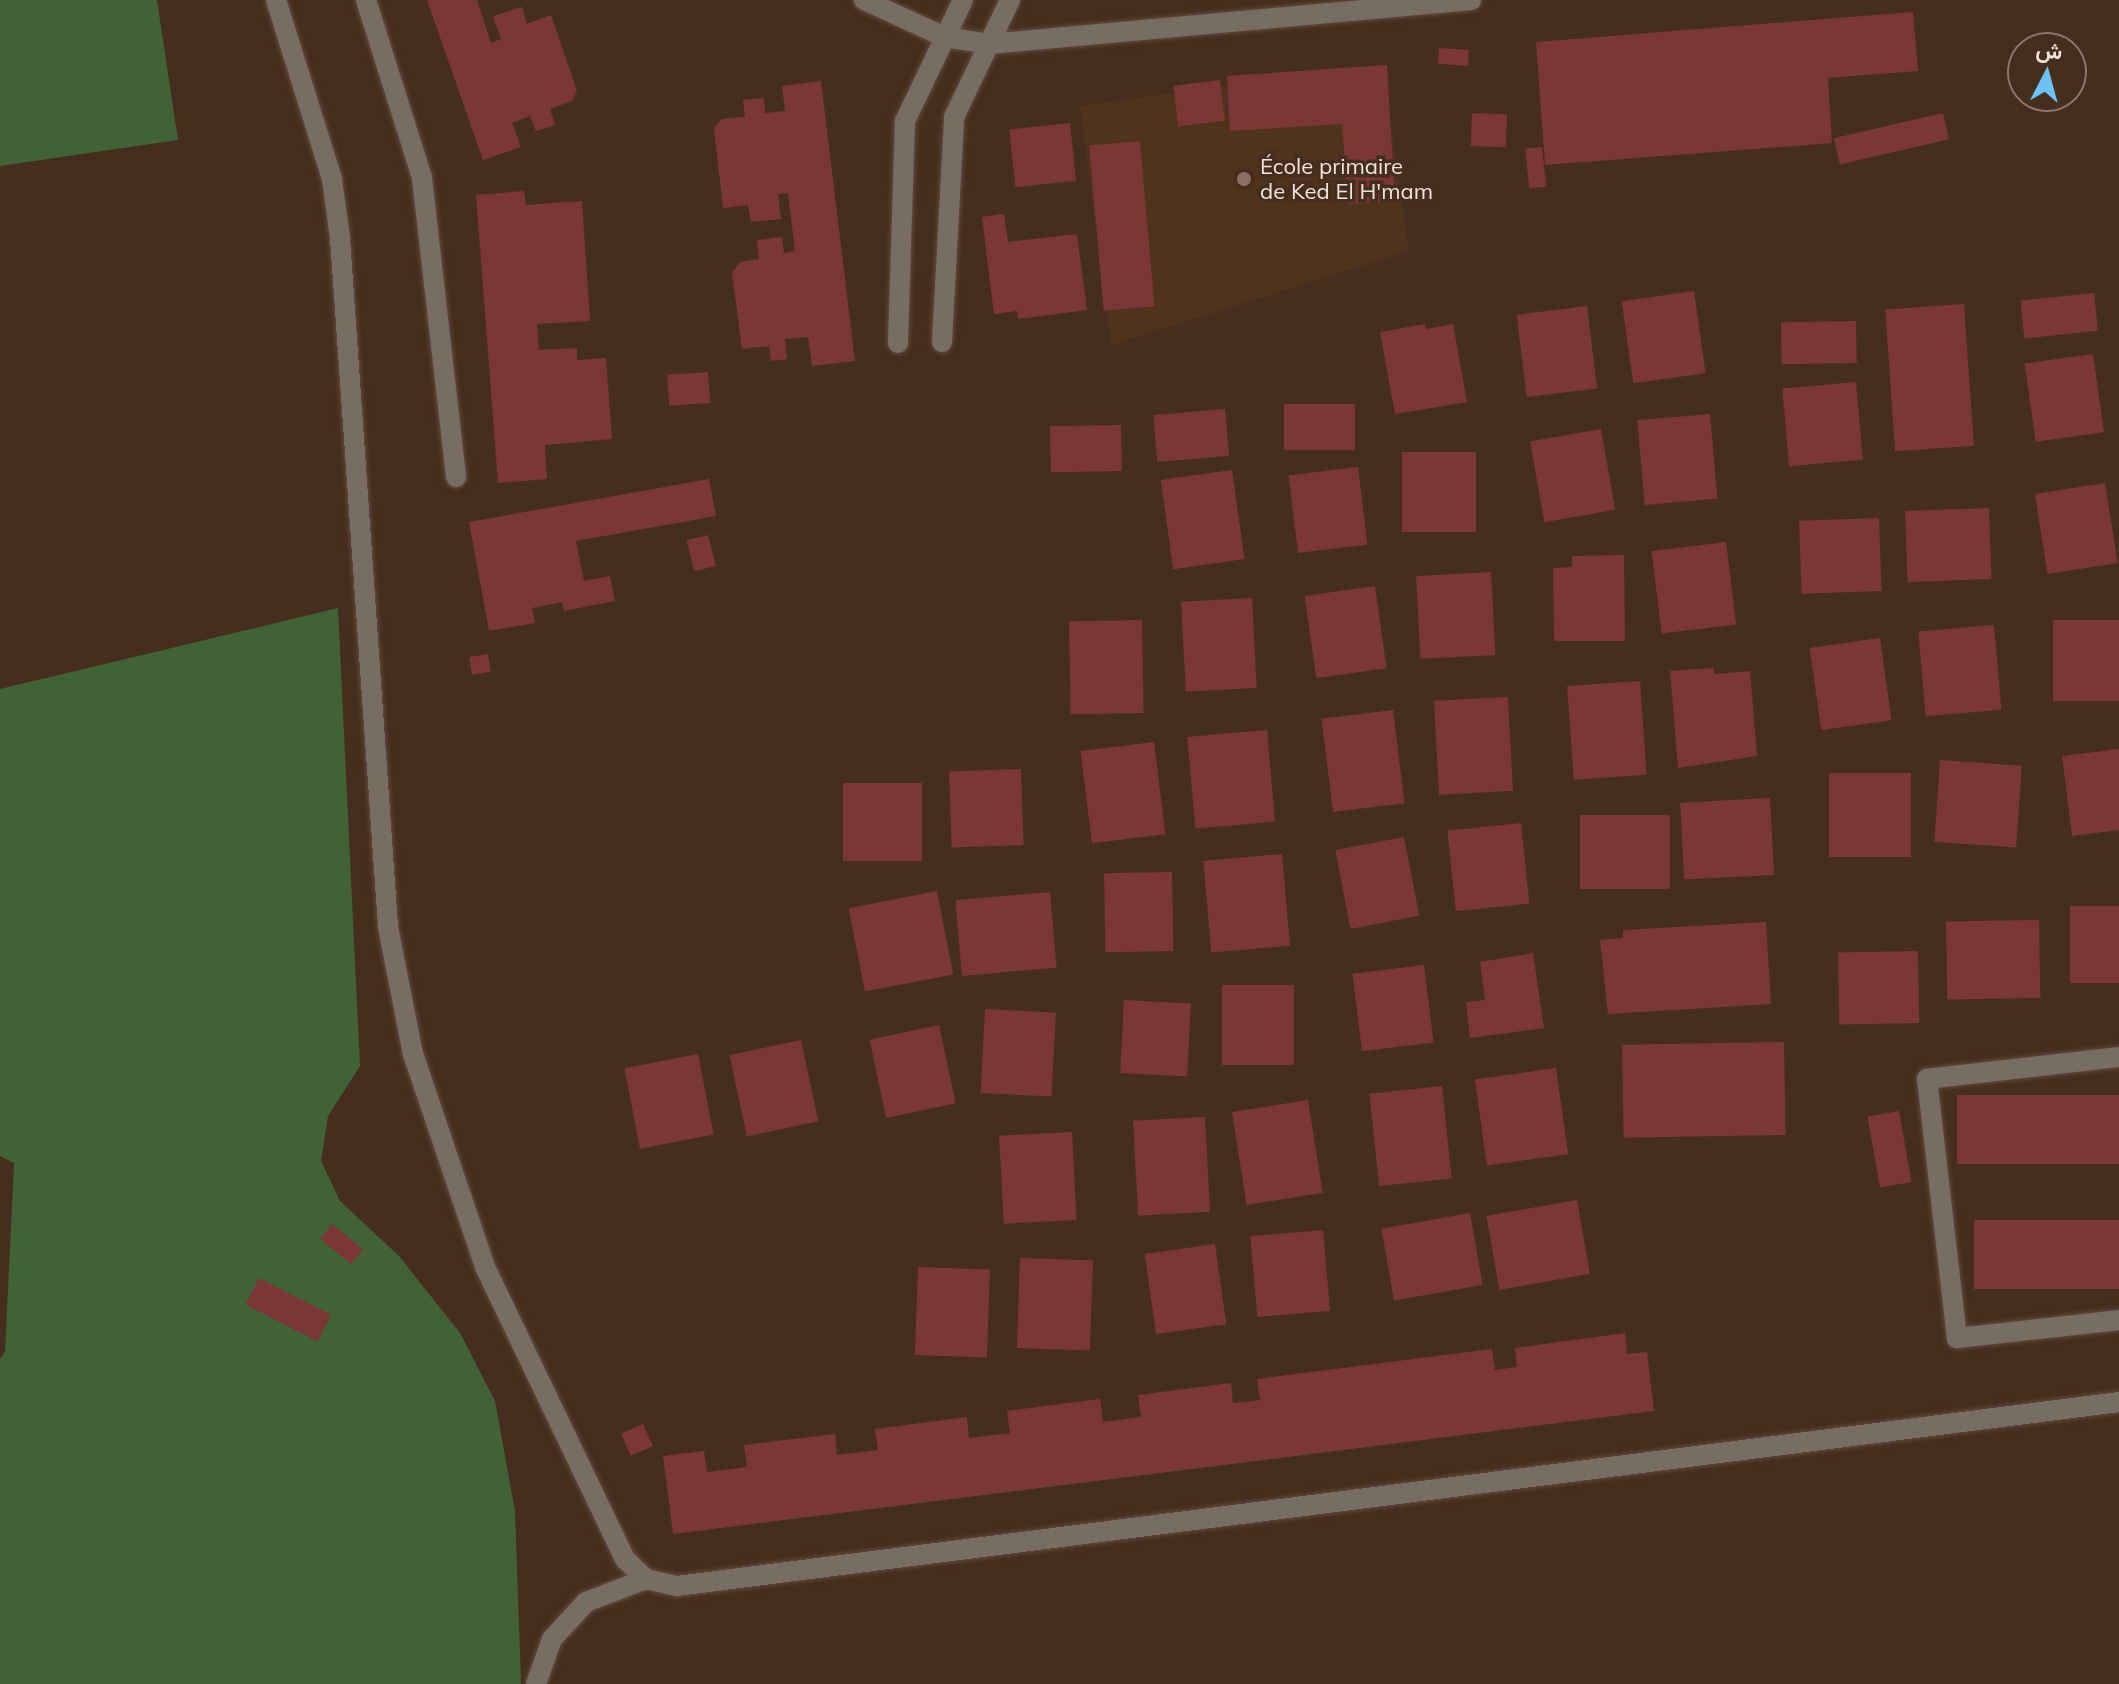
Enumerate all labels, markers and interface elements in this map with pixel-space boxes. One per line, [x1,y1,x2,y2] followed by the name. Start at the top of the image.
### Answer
[2007,32,2087,112] north arrow
[2035,35,2064,65] text: ش
[1260,153,1433,204] place label: École primaire de Ked El H'mam
[1235,170,1253,188] marker: École primaire de Ked El H'mam

